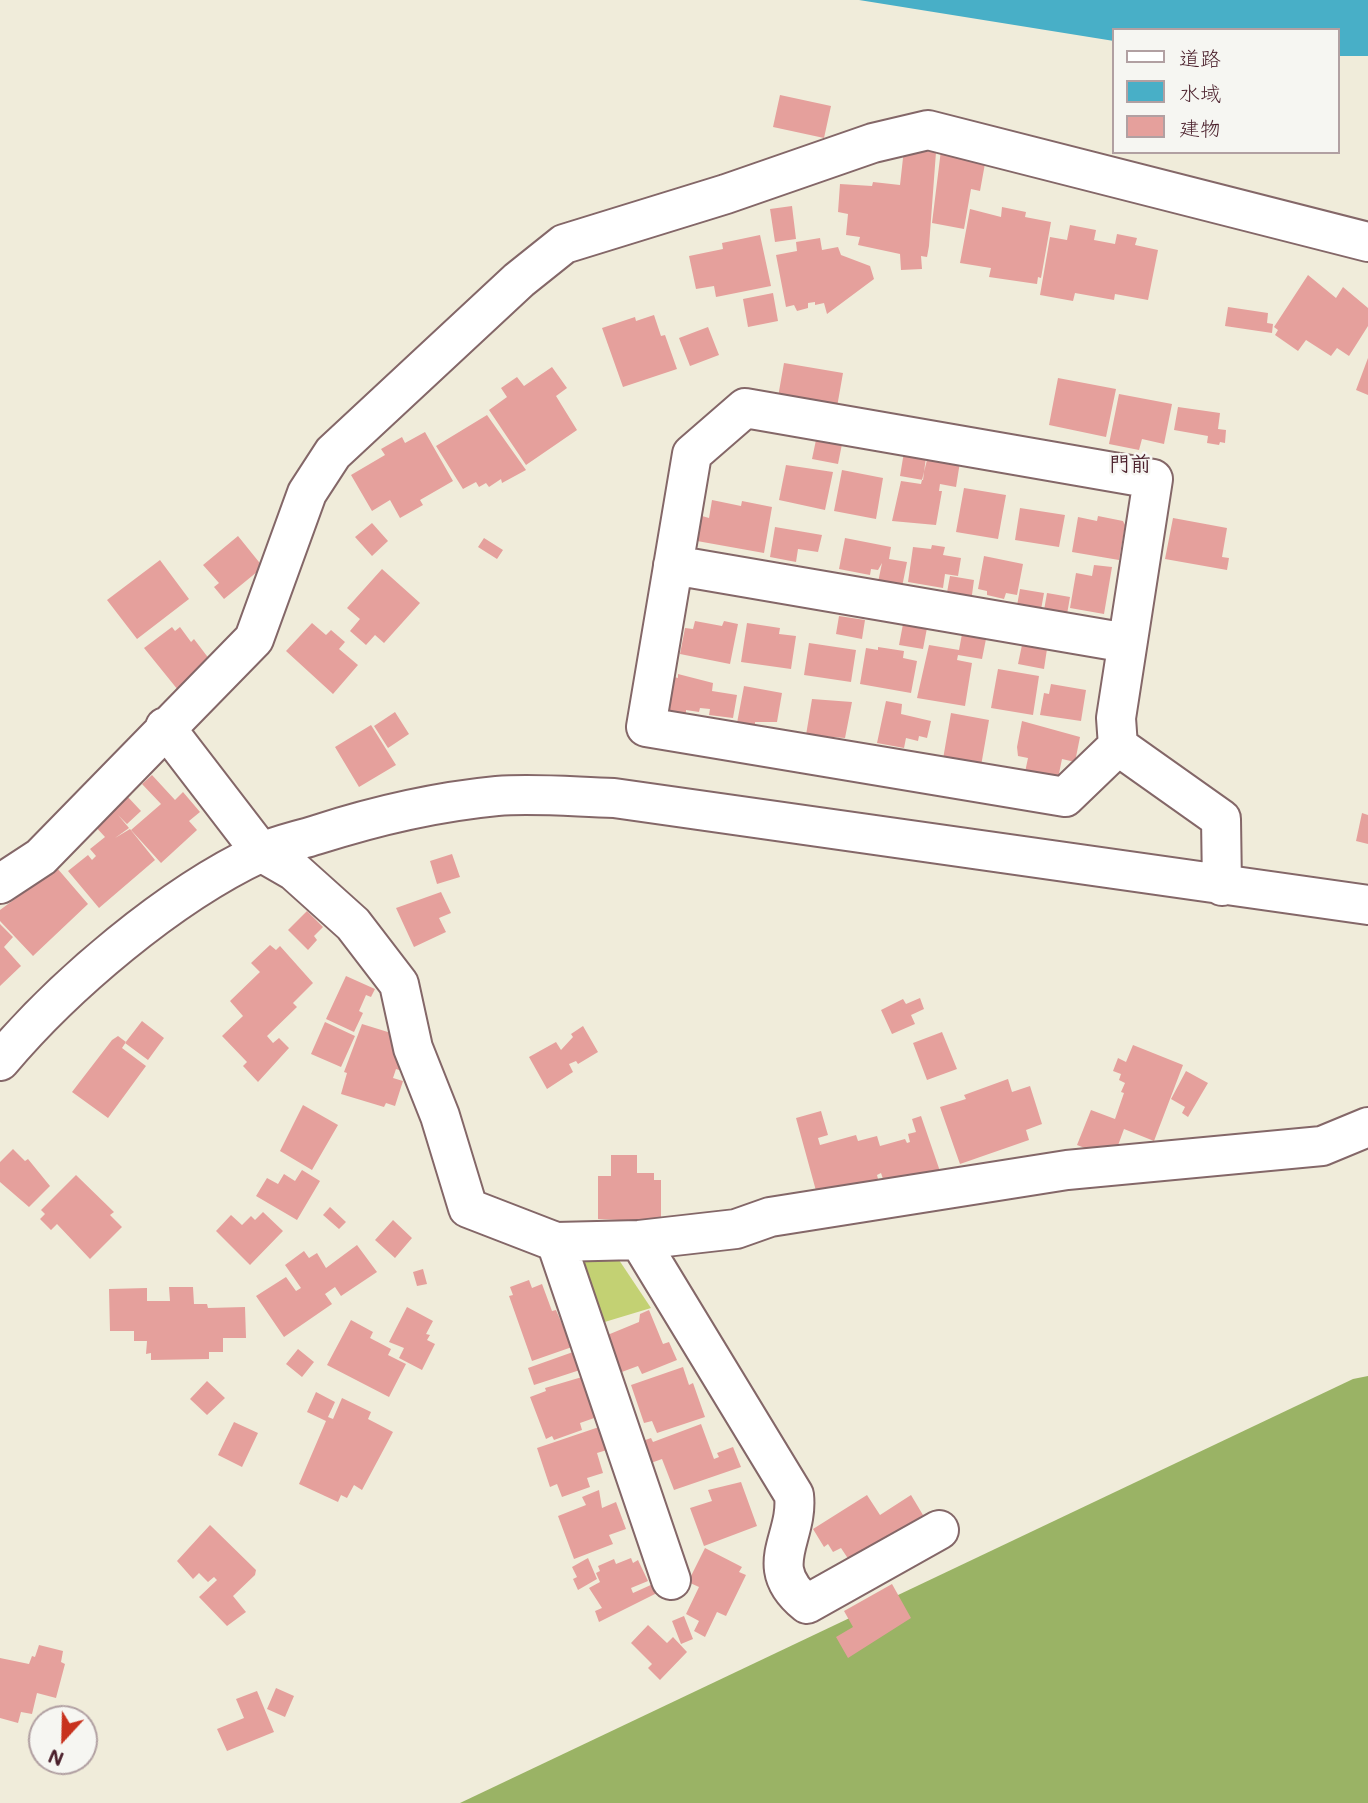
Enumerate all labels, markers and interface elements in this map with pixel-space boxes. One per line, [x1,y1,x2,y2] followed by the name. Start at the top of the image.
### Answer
[1112,28,1340,154] legend
[1179,44,1221,71] text: 道路
[1179,79,1221,106] text: 水域
[1179,114,1221,141] text: 建物
[1109,452,1151,478] district label: 門前
[28,1705,98,1775] north arrow
[44,1744,67,1772] text: N

